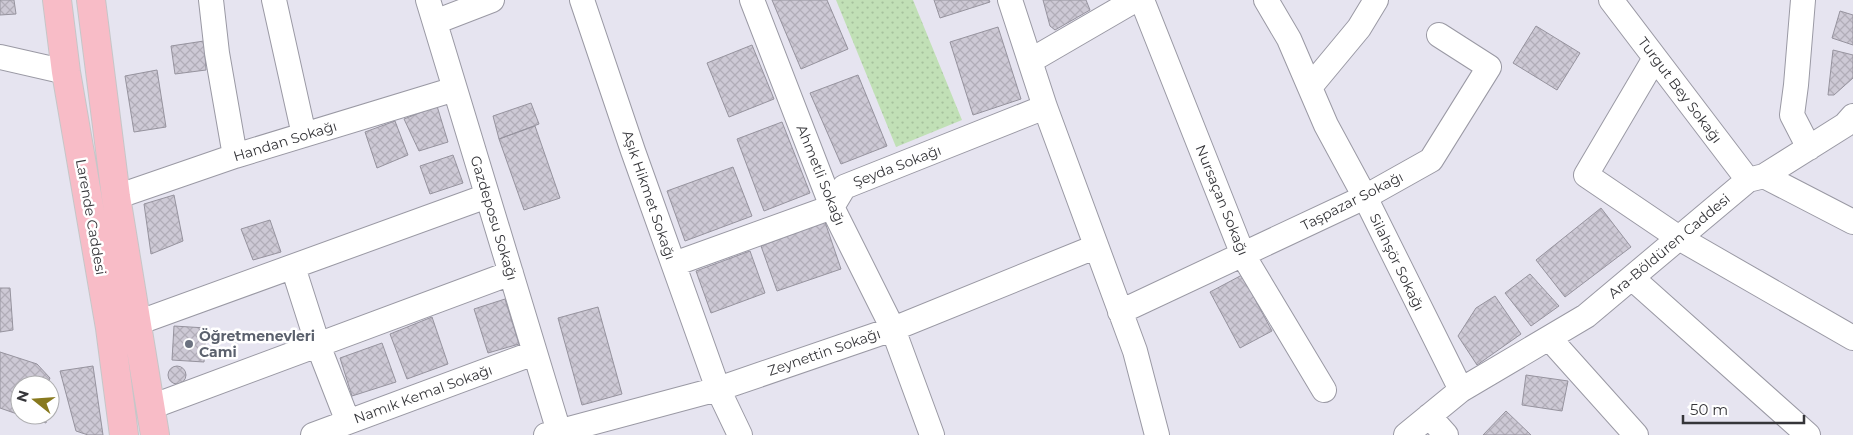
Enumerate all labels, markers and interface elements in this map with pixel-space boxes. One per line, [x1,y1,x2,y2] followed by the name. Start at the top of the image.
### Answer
[1634,33,1726,147] street label: Turgut Bey Sokağı
[231,117,339,165] street label: Handan Sokağı
[793,122,849,228] street label: Ahmetli Sokağı
[618,128,680,262] street label: Aşık Hikmet Sokağı
[850,141,944,191] street label: Şeyda Sokağı
[1192,142,1252,258] street label: Nursaçan Sokağı
[466,153,522,283] street label: Gazdeposu Sokağı
[72,158,110,276] street label: Larende Caddesi
[1298,167,1406,235] street label: Taşpazar Sokağı
[1604,190,1734,302] street label: Ara-Böldüren Caddesi
[1366,210,1428,314] street label: Silahşör Sokağı
[765,324,883,380] street label: Zeynettin Sokağı
[199,327,315,361] place label: Öğretmenevleri Cami
[183,338,195,350] marker: Öğretmenevleri Cami
[351,361,495,427] street label: Namık Kemal Sokağı
[10,375,60,425] north arrow
[12,388,33,404] text: N
[1683,392,1804,424] scale bar
[1690,400,1728,419] text: 50 m

